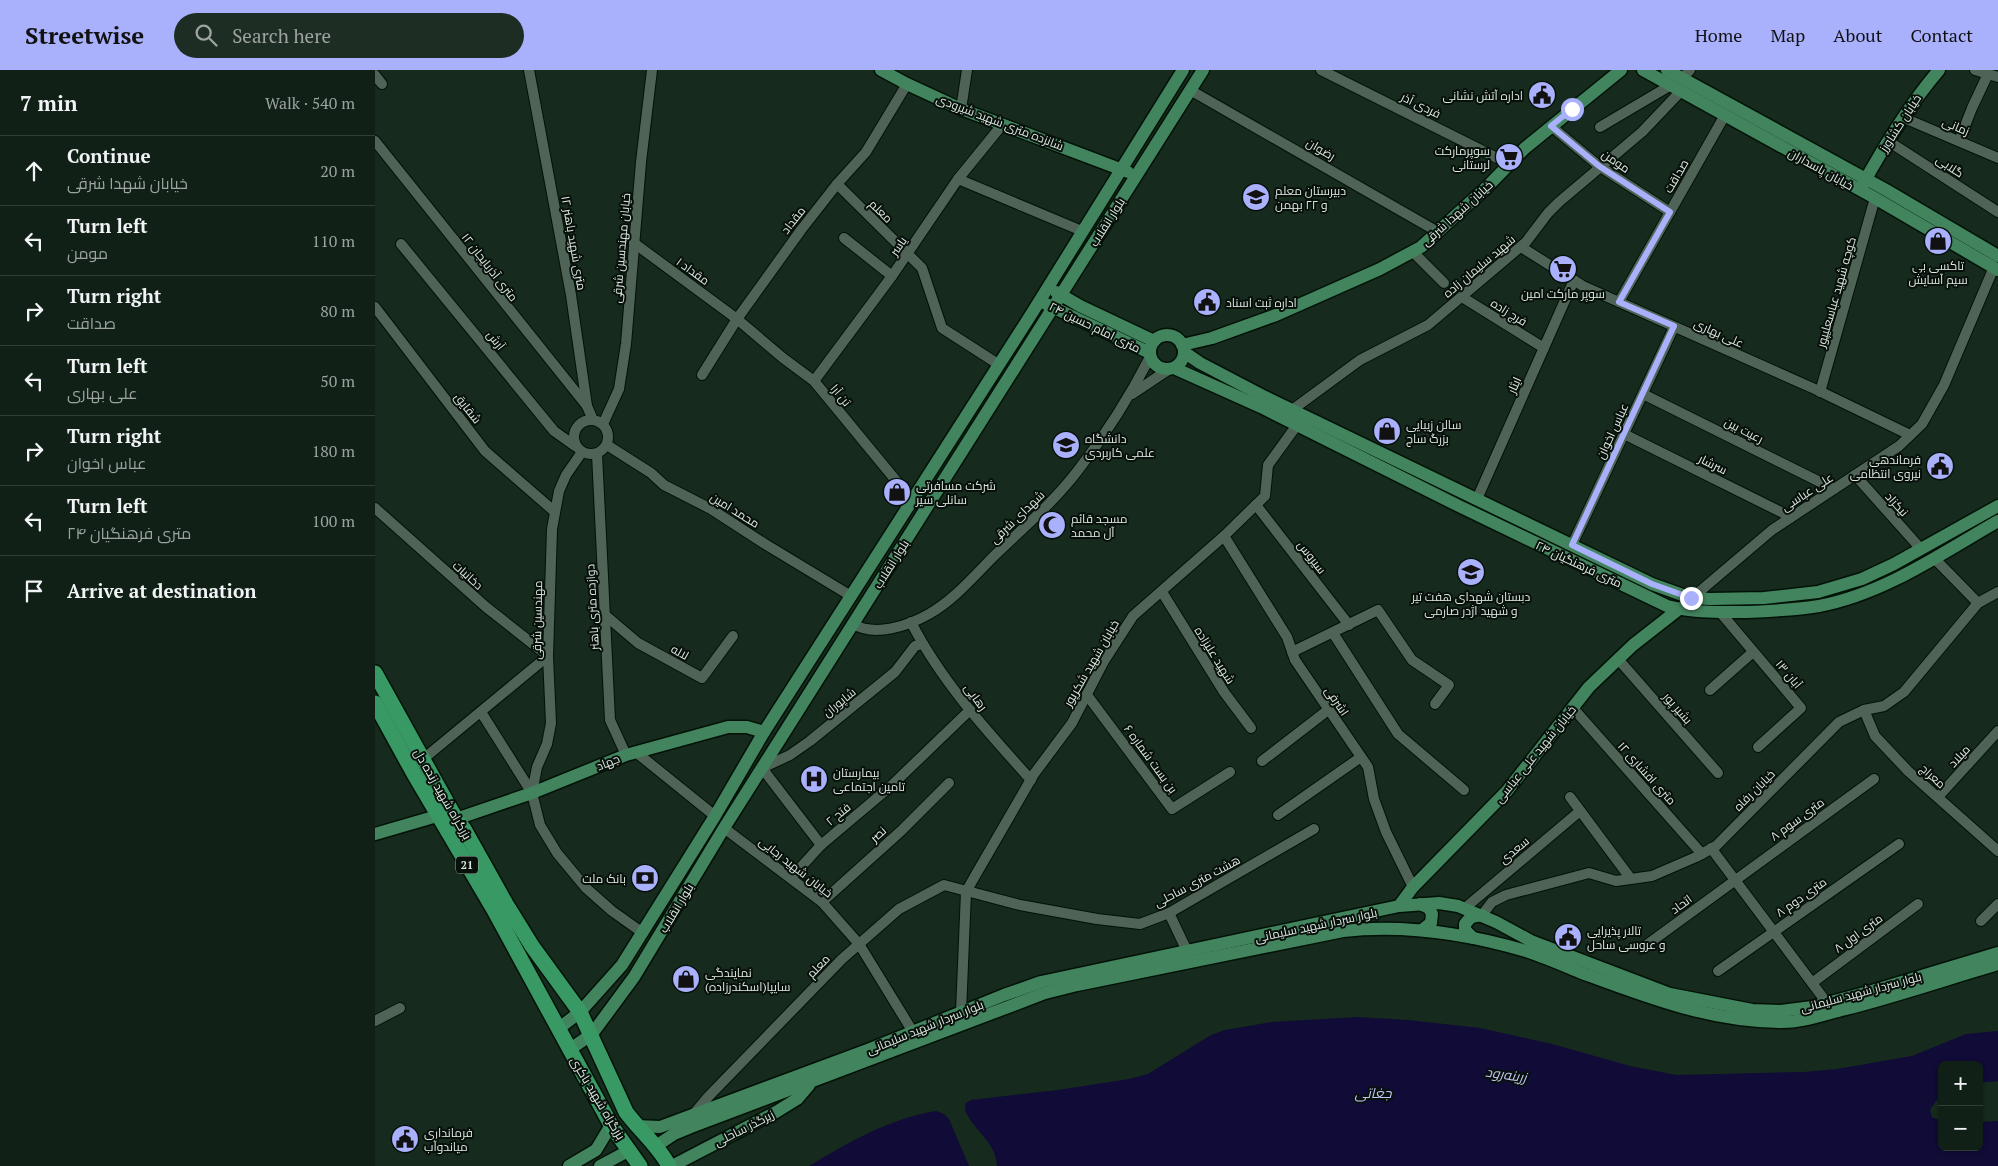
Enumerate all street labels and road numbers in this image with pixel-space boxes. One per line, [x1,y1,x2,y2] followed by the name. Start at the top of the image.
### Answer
[1398,88,1443,121] street label: فردی آذر
[934,91,1066,153] street label: شانزده متری شهید شیرودی
[1875,91,1924,155] street label: خیابان کشاورز
[1940,114,1972,138] street label: زمانی
[1304,135,1338,163] street label: رضوان
[1785,145,1856,195] street label: خیابان پاسداران
[1599,146,1633,176] street label: مومن
[1933,152,1967,180] street label: گلابی
[1660,156,1692,196] street label: صداقت
[1418,177,1496,249] street label: خیابان شهدا شرقی
[609,192,633,304] street label: خیابان مهندسین شرقی
[558,195,590,291] street label: ۱۲ متری شهید باهنر
[1086,195,1128,249] street label: بلوار انقلاب
[865,196,896,227] street label: معلم
[778,203,808,237] street label: مقداد
[459,230,521,304] street label: ۱۲ متری آذربایجان
[1440,231,1518,301] street label: شهید سلیمان زاده
[886,233,910,259] street label: یاسر
[1813,235,1861,350] street label: کوچه شهید عباسعلیپور
[673,254,713,288] street label: مقداد ۱
[1488,295,1530,330] street label: فرج زاده
[1047,298,1143,356] street label: ۲۴ متری امام حسین
[1692,315,1746,351] street label: علی بهاری
[484,327,509,353] street label: آرش
[1503,374,1524,397] street label: ایثار
[828,381,855,410] street label: تن آرا
[451,390,485,426] street label: شقایق
[1593,401,1631,461] street label: عباس اخوان
[1722,414,1766,446] street label: رعیت بین
[1695,450,1730,477] street label: سرشار
[1778,470,1836,514] street label: علی عباسی
[987,487,1047,547] street label: شهدای شرقی
[708,489,762,531] street label: محمد امین
[1882,489,1912,519] street label: نیکزاد
[870,537,912,591] street label: بلوار انقلاب
[1294,537,1330,577] street label: سیروس
[1534,537,1624,591] street label: ۲۴ متری فرهنگیان
[450,557,486,593] street label: دخانیات
[582,563,602,652] street label: دوازده متری باهنر
[529,580,545,660] street label: مهندسین شرقی
[1060,617,1124,711] street label: خیابان شهید شکرپور
[1192,624,1239,686] street label: شهید علیزاده
[669,641,691,663] street label: لاله
[1773,657,1806,692] street label: ۱۳ آبان
[961,680,991,714] street label: رهایی
[820,684,860,721] street label: شاپوران
[1322,684,1352,718] street label: اشرفی
[1658,688,1696,728] street label: بشیر پور
[1491,702,1579,806] street label: خیابان شهید علی عباسی
[1121,722,1181,796] street label: بن بست شماره ۶
[1615,738,1679,808] street label: ۱۲ متری افشاری
[1945,742,1973,770] street label: میلاد
[411,746,475,842] street label: بزرگراه شهید زنده دل
[594,751,622,773] street label: جهاد
[1916,761,1949,792] street label: معراج
[1730,766,1778,814] street label: خیابان رفاه
[1767,794,1828,844] street label: ۸ متری سوم
[823,799,854,829] street label: فتح ۲
[866,823,889,846] street label: نصر
[1496,833,1532,867] street label: سعدی
[756,834,836,900] street label: خیابان شهید رجایی
[1151,852,1243,910] street label: هشت متری ساحلی
[456,856,478,874] road number: 21
[1773,874,1830,921] street label: ۸ متری دوم
[655,881,697,935] street label: بلوار انقلاب
[1667,891,1695,917] street label: اتحاد
[1253,905,1379,945] street label: بلوار سردار شهید سلیمانی
[1831,910,1885,956] street label: ۸ متری اول
[803,951,833,982] street label: معلم
[1799,969,1923,1015] street label: بلوار سردار شهید سلیمانی
[864,997,986,1057] street label: بلوار سردار شهید سلیمانی
[567,1054,629,1142] street label: بزرگراه شهید باکری
[712,1107,776,1149] street label: زیرگذر ساحلی

